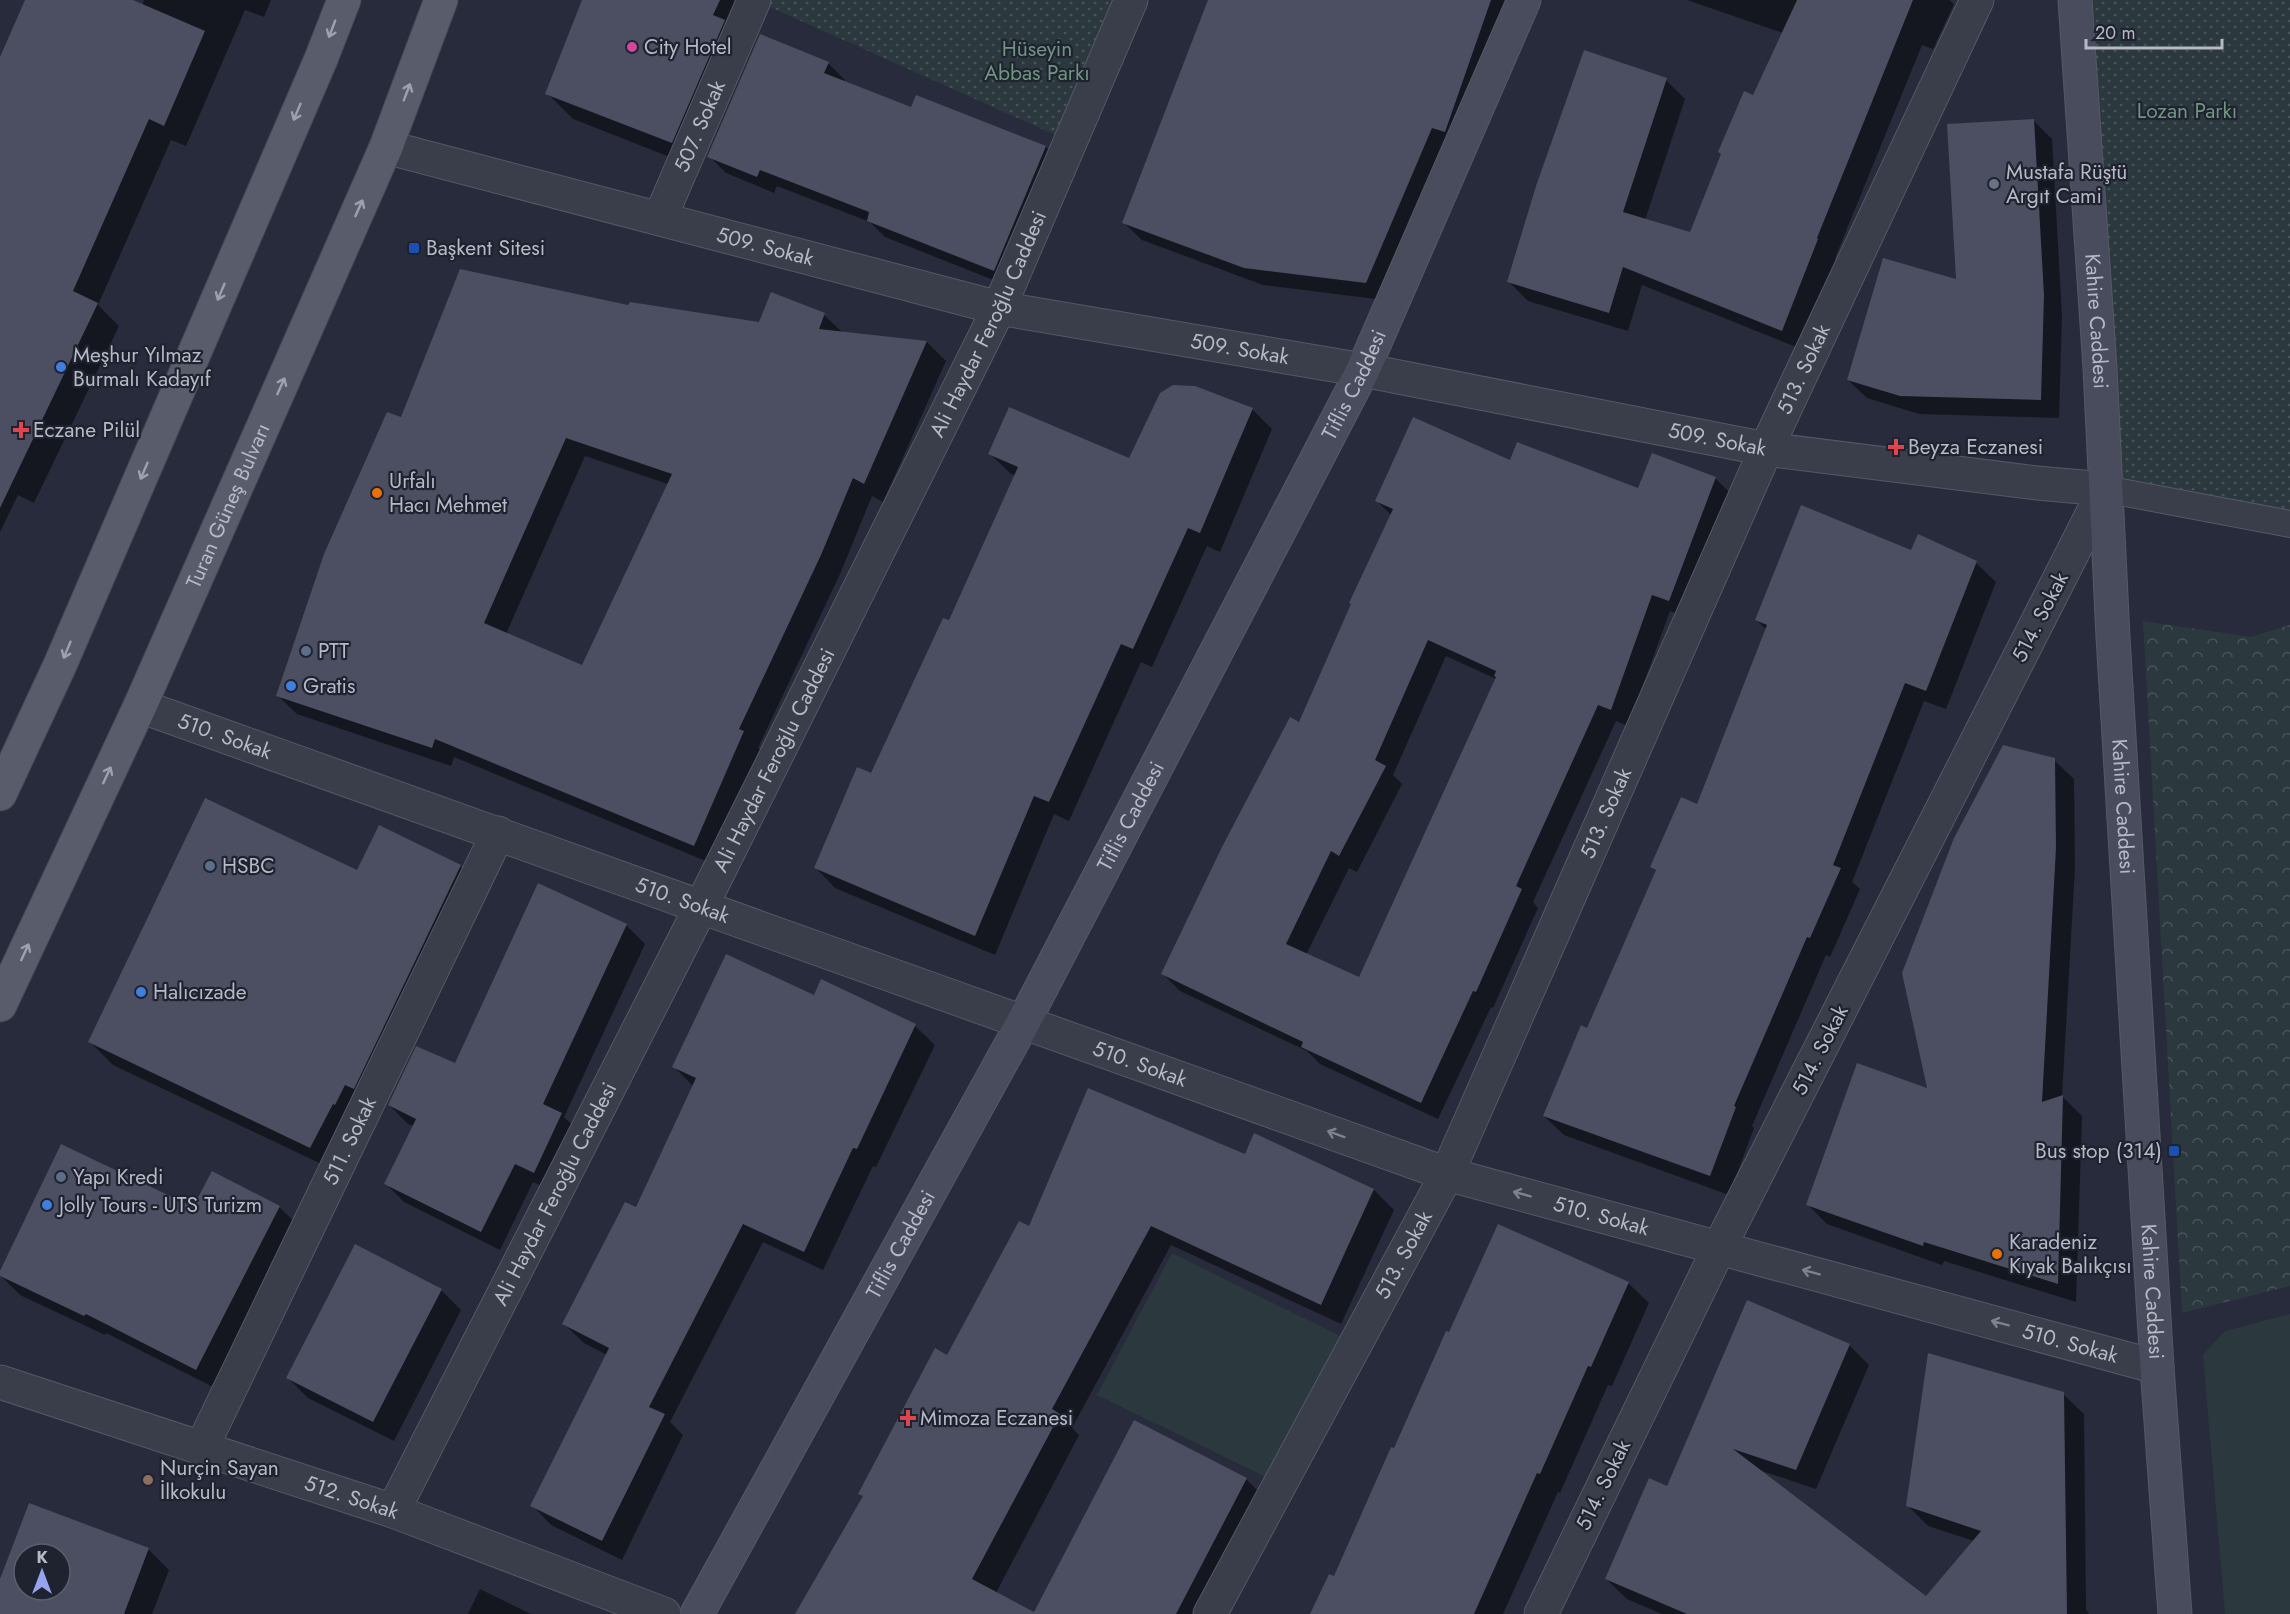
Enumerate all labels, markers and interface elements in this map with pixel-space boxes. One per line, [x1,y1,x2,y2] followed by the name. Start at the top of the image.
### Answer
[2086,12,2222,50] scale bar
[326,20,337,38] one-way arrow
[2095,20,2135,46] text: 20 m
[644,32,732,62] place label: City Hotel
[984,34,1090,88] park label: Hüseyin Abbas Parkı
[625,40,639,54] marker: City Hotel
[666,75,733,177] street label: 507. Sokak
[402,83,413,102] one-way arrow
[2137,96,2237,126] park label: Lozan Parkı
[291,103,303,121] one-way arrow
[2006,157,2127,211] place label: Mustafa Rüştü Argıt Cami
[1987,177,2001,191] marker: Mustafa Rüştü Argıt Cami
[354,199,366,217] one-way arrow
[922,206,1054,442] street label: Ali Haydar Feroğlu Caddesi
[713,219,818,274] street label: 509. Sokak
[426,233,545,263] place label: Başkent Sitesi
[407,241,421,255] marker: Başkent Sitesi
[2077,253,2116,390] street label: Kahire Caddesi
[215,282,226,300] one-way arrow
[1769,318,1838,419] street label: 513. Sokak
[1314,325,1394,445] street label: Tiflis Caddesi
[1188,326,1292,372] street label: 509. Sokak
[73,340,212,394] place label: Meşhur Yılmaz Burmalı Kadayıf
[54,360,68,374] marker: Meşhur Yılmaz Burmalı Kadayıf
[276,377,287,395] one-way arrow
[33,415,140,445] place label: Eczane Pilül
[1666,415,1770,464] street label: 509. Sokak
[179,418,278,593] street label: Turan Güneş Bulvarı
[14,423,28,437] marker: Eczane Pilül
[1908,432,2043,462] place label: Beyza Eczanesi
[1889,440,1903,454] marker: Beyza Eczanesi
[138,461,149,480] one-way arrow
[389,466,507,520] place label: Urfalı Hacı Mehmet
[370,486,384,500] marker: Urfalı Hacı Mehmet
[2004,566,2076,667] street label: 514. Sokak
[318,636,349,666] place label: PTT
[61,641,72,659] one-way arrow
[706,643,842,877] street label: Ali Haydar Feroğlu Caddesi
[299,644,313,658] marker: PTT
[303,671,356,701] place label: Gratis
[284,679,298,693] marker: Gratis
[173,706,277,767] street label: 510. Sokak
[2104,738,2142,875] street label: Kahire Caddesi
[1090,756,1172,876] street label: Tiflis Caddesi
[1573,762,1639,863] street label: 513. Sokak
[102,767,113,785] one-way arrow
[222,851,275,881] place label: HSBC
[203,859,217,873] marker: HSBC
[631,870,734,931] street label: 510. Sokak
[19,943,31,961] one-way arrow
[153,977,247,1007] place label: Halıcızade
[134,985,148,999] marker: Halıcızade
[1784,999,1856,1100] street label: 514. Sokak
[1089,1033,1192,1095] street label: 510. Sokak
[485,1077,624,1311] street label: Ali Haydar Feroğlu Caddesi
[315,1091,384,1190] street label: 511. Sokak
[1327,1128,1346,1139] one-way arrow
[2035,1136,2162,1166] place label: Bus stop (314)
[2167,1144,2181,1158] marker: Bus stop (314)
[73,1162,164,1192] place label: Yapı Kredi
[54,1170,68,1184] marker: Yapı Kredi
[859,1185,943,1304] street label: Tiflis Caddesi
[1513,1188,1532,1199] one-way arrow
[1550,1189,1653,1243] street label: 510. Sokak
[56,1190,262,1220] place label: Jolly Tours - UTS Turizm
[40,1198,54,1212] marker: Jolly Tours - UTS Turizm
[1367,1204,1440,1304] street label: 513. Sokak
[2133,1223,2172,1360] street label: Kahire Caddesi
[2009,1227,2132,1281] place label: Karadeniz Kıyak Balıkçısı
[1990,1247,2004,1261] marker: Karadeniz Kıyak Balıkçısı
[1802,1265,1821,1277] one-way arrow
[2019,1316,2122,1371] street label: 510. Sokak
[1990,1317,2009,1328] one-way arrow
[920,1403,1073,1433] place label: Mimoza Eczanesi
[901,1411,915,1425] marker: Mimoza Eczanesi
[1568,1434,1638,1535] street label: 514. Sokak
[160,1453,279,1507] place label: Nurçin Sayan İlkokulu
[301,1468,404,1527] street label: 512. Sokak
[141,1473,155,1487] marker: Nurçin Sayan İlkokulu
[12,1542,72,1602] north arrow
[36,1546,48,1569] text: K

